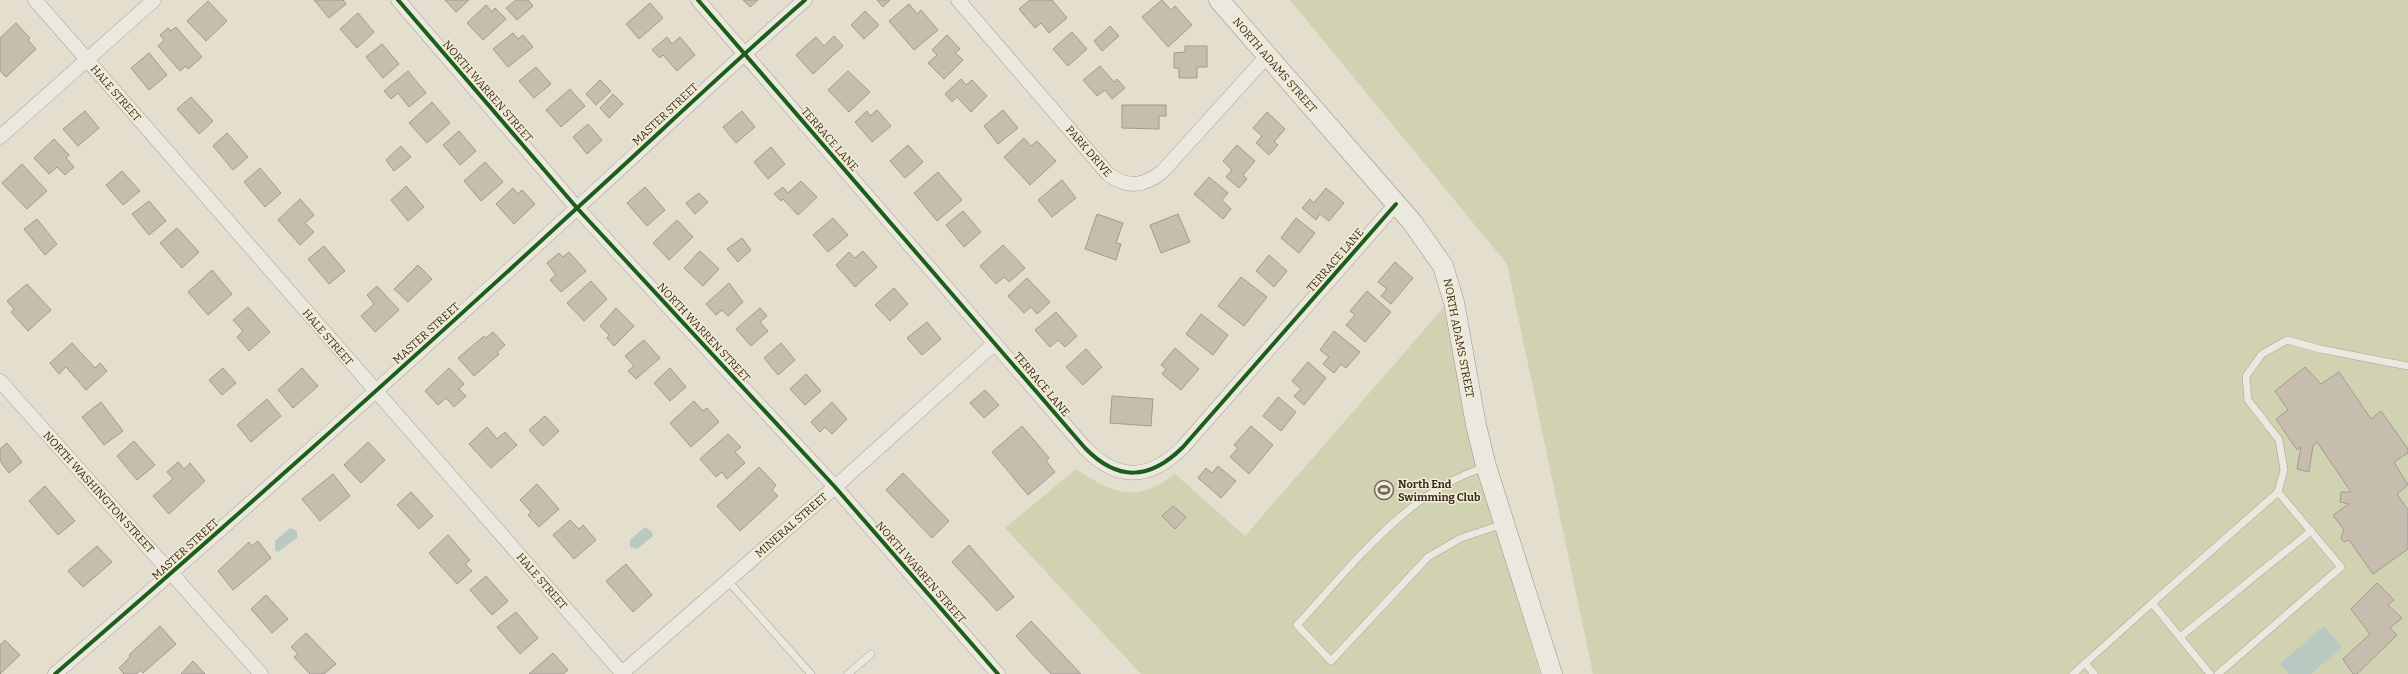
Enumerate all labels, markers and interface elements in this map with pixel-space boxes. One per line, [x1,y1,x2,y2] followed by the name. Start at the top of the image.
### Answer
[1230,15,1320,116] street label: NORTH ADAMS STREET
[440,38,536,145] street label: NORTH WARREN STREET
[88,63,144,125] street label: HALE STREET
[630,80,701,148] street label: MASTER STREET
[798,105,861,174] street label: TERRACE LANE
[1063,123,1114,180] street label: PARK DRIVE
[1304,226,1367,295] street label: TERRACE LANE
[1441,277,1477,399] street label: NORTH ADAMS STREET
[654,280,753,385] street label: NORTH WARREN STREET
[390,300,463,367] street label: MASTER STREET
[300,307,356,369] street label: HALE STREET
[1011,350,1072,419] street label: TERRACE LANE
[41,429,157,556] street label: NORTH WASHINGTON STREET
[1398,478,1481,504] place label: North End Swimming Club
[1373,479,1395,501] sports icon: North End Swimming Club
[753,490,830,560] street label: MINERAL STREET
[149,516,222,583] street label: MASTER STREET
[873,519,969,626] street label: NORTH WARREN STREET
[514,551,570,613] street label: HALE STREET

